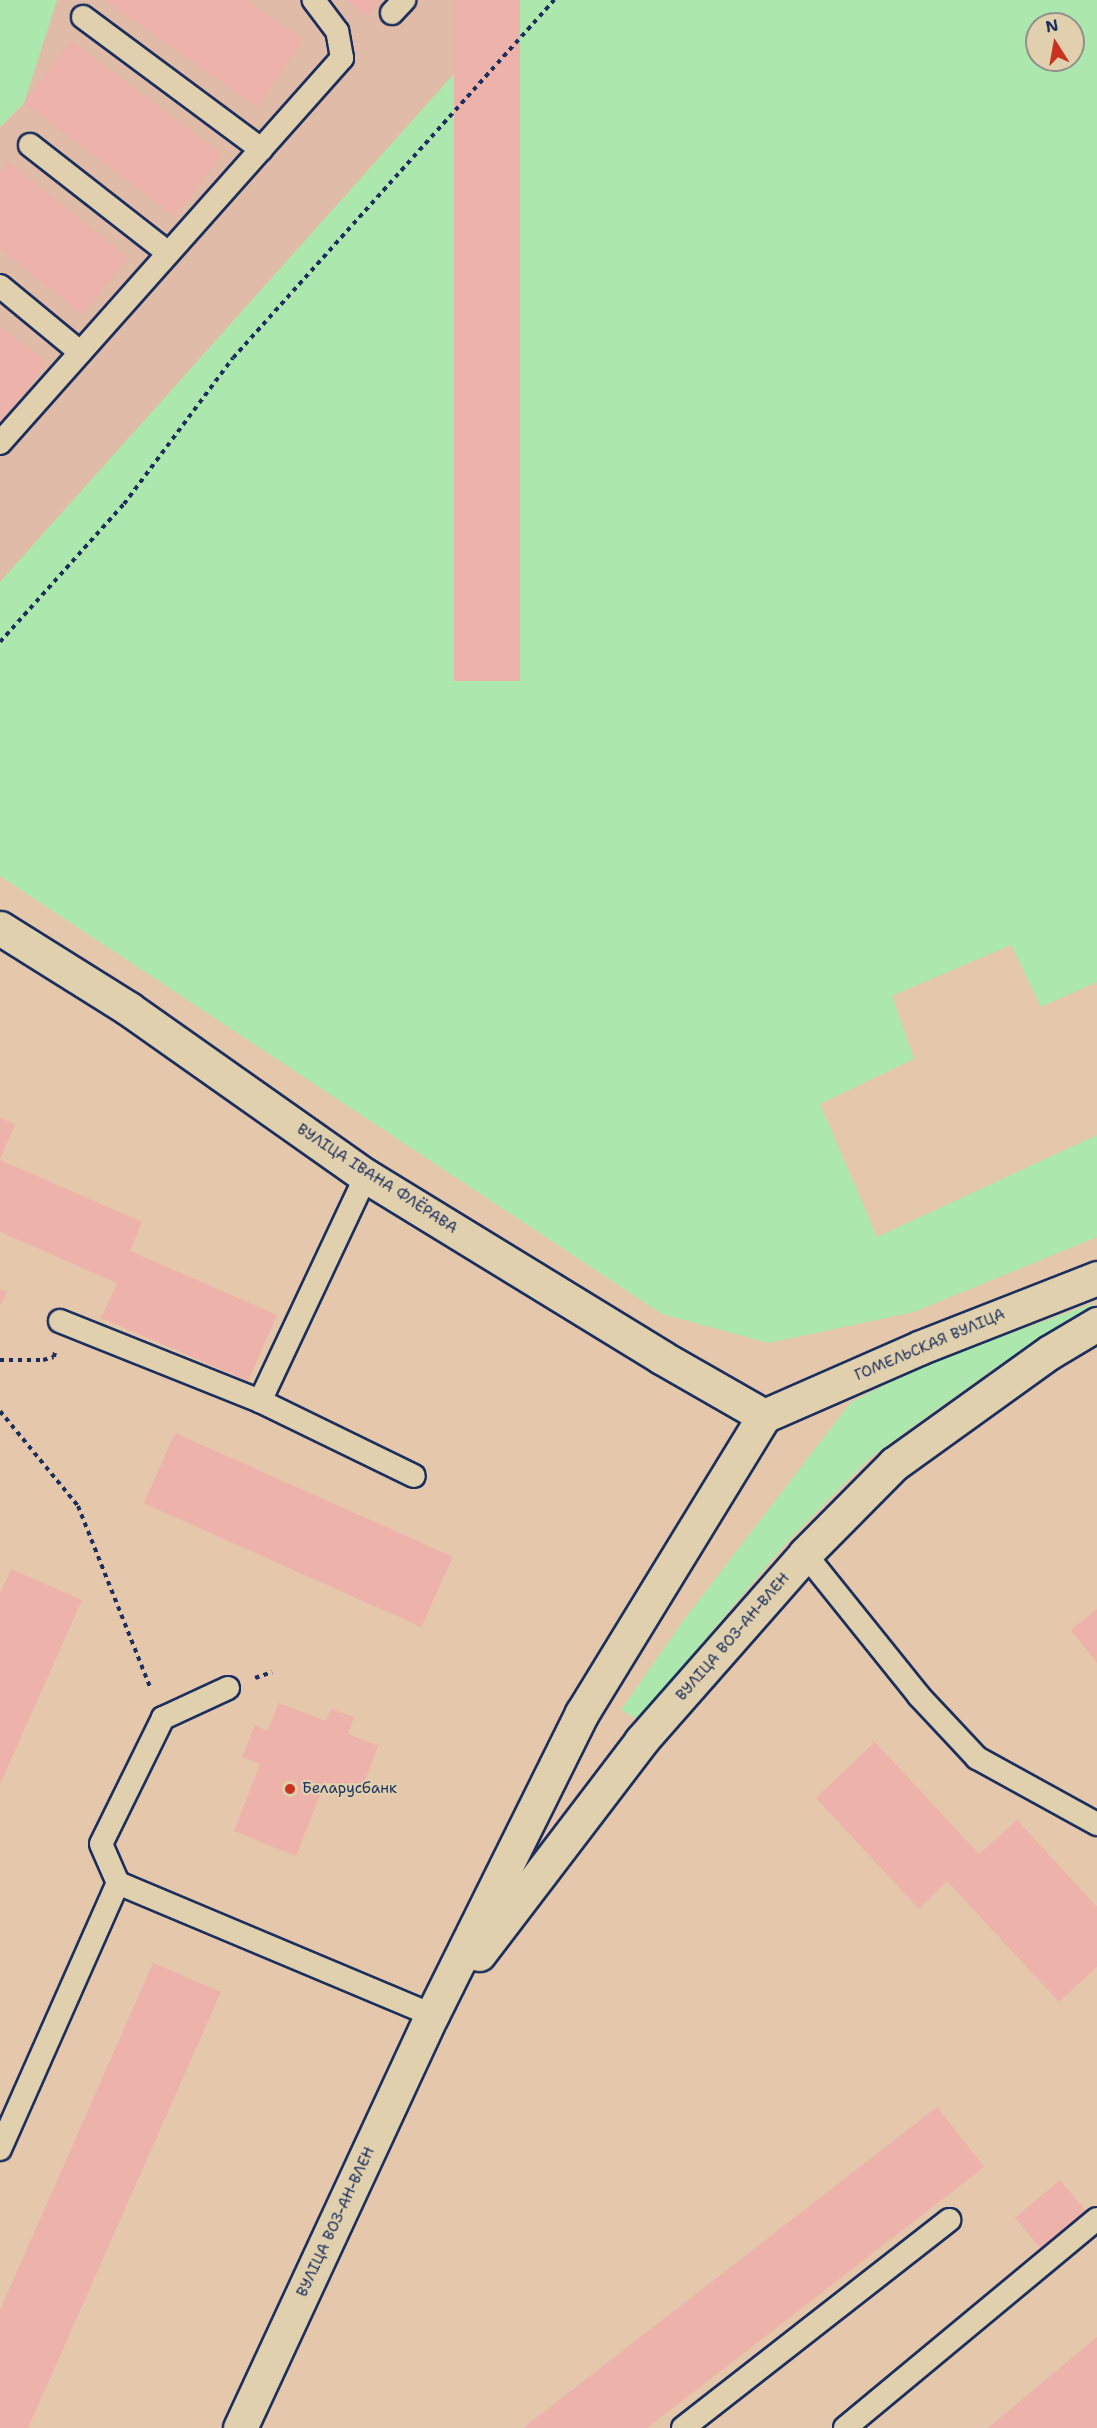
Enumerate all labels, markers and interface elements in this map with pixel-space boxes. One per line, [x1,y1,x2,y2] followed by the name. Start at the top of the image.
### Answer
[1025,12,1085,72] north arrow
[1044,14,1060,37] text: N
[293,1120,461,1238] street label: ВУЛІЦА ІВАНА ФЛЁРАВА
[852,1305,1008,1385] street label: ГОМЕЛЬСКАЯ ВУЛІЦА
[673,1569,793,1705] street label: ВУЛІЦА ВОЗ-АН-ВЛЕН
[302,1780,397,1798] place label: Беларусбанк
[283,1782,297,1796] marker: Беларусбанк
[293,2144,379,2300] street label: ВУЛІЦА ВОЗ-АН-ВЛЕН

